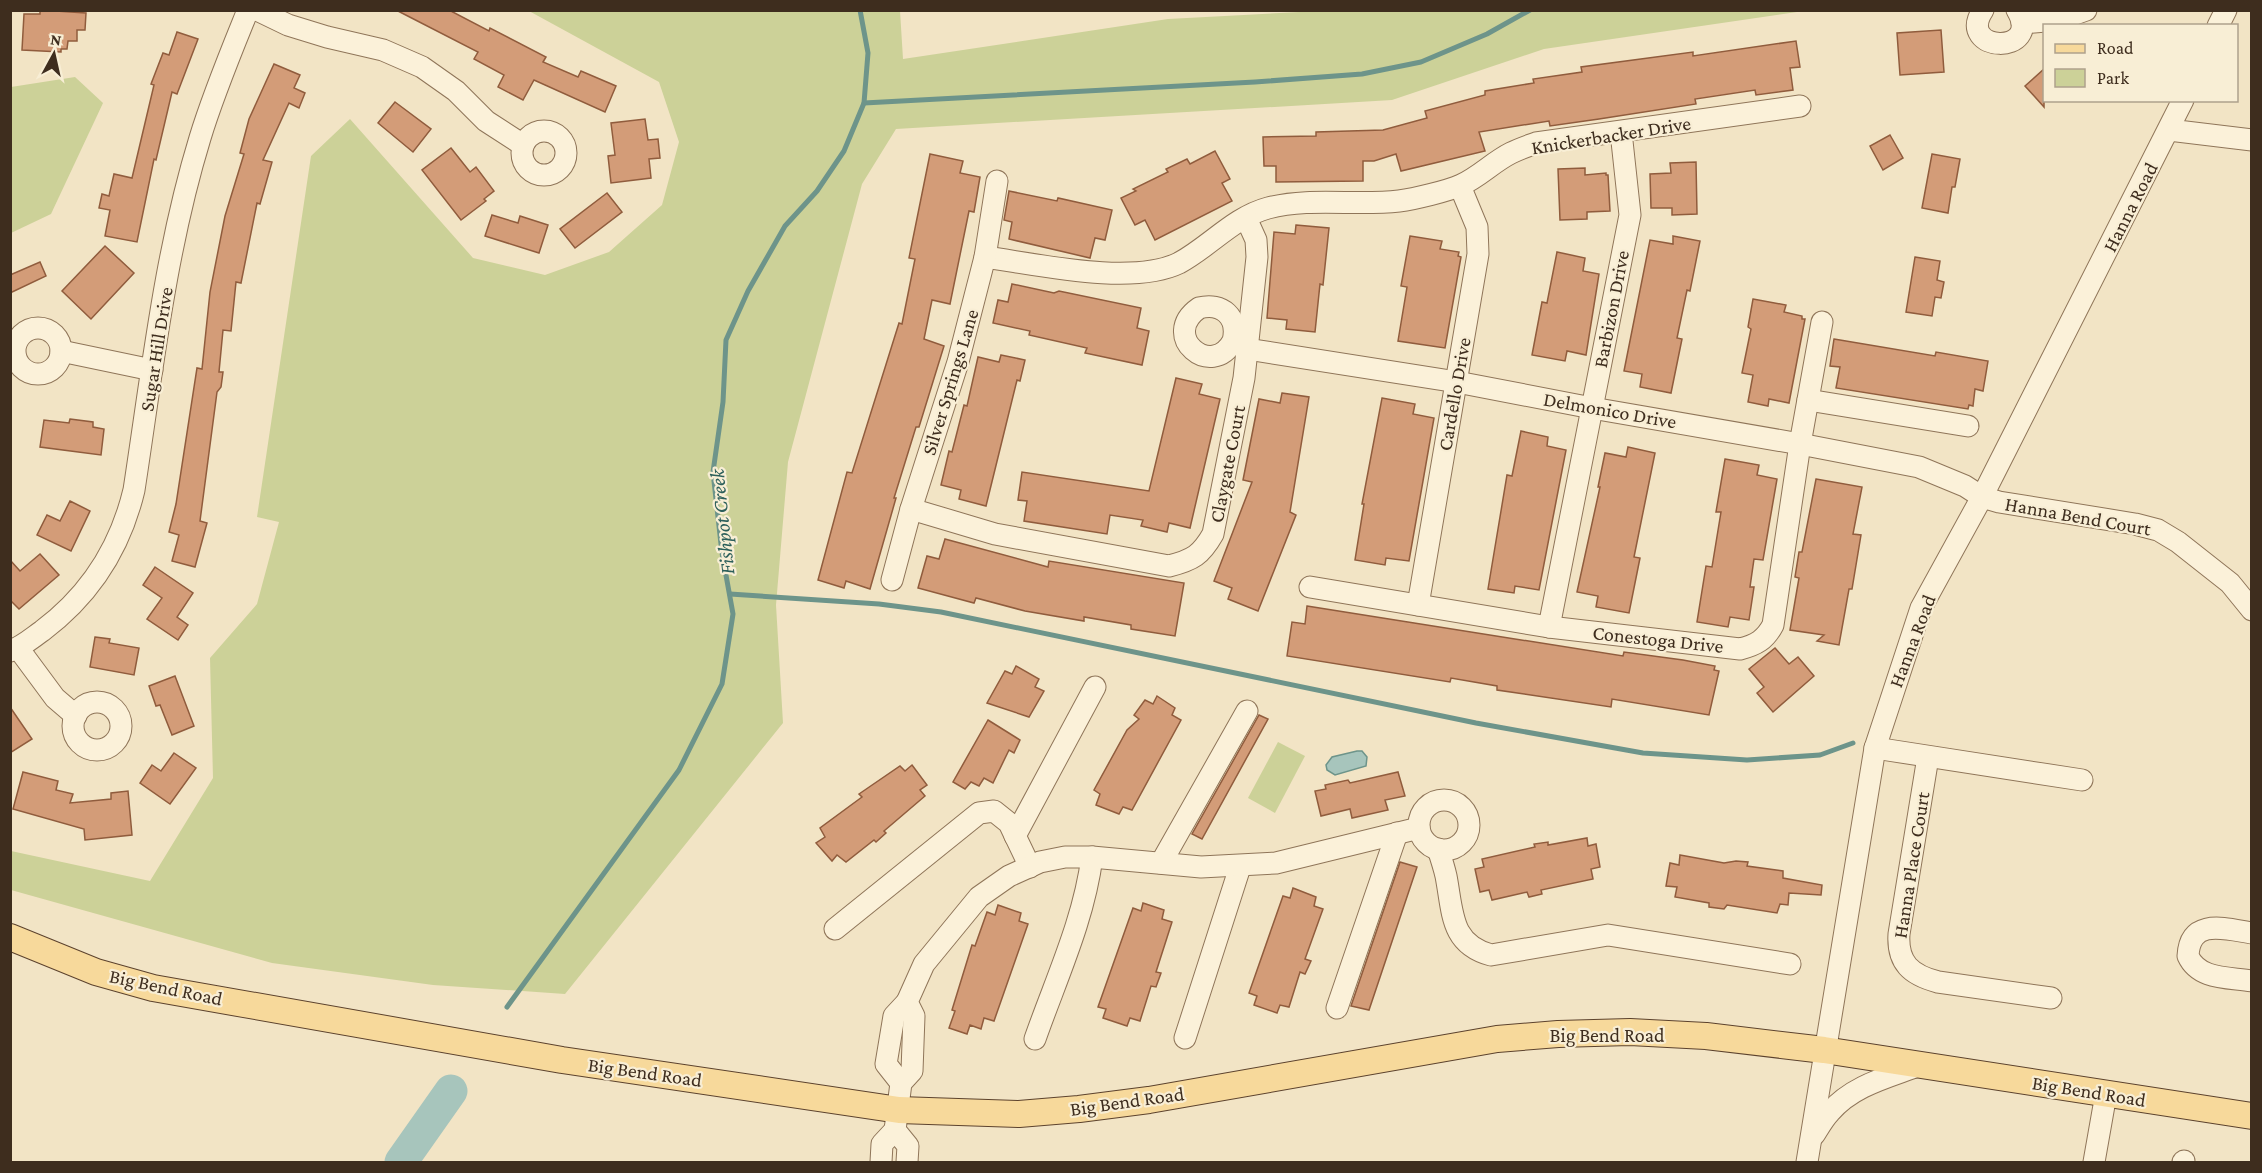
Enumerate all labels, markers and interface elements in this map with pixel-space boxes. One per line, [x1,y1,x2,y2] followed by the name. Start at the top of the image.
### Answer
[24,24,84,84] north arrow
[2043,24,2238,102] legend
[49,30,63,49] text: N
[2097,38,2134,58] text: Road
[2097,68,2129,88] text: Park
[1530,111,1693,158] street label: Knickerbacker Drive
[2098,158,2162,255] street label: Hanna Road
[1589,248,1633,370] street label: Barbizon Drive
[135,285,178,413] street label: Sugar Hill Drive
[917,306,984,458] street label: Silver Springs Lane
[1433,335,1475,452] street label: Cardello Drive
[1542,387,1678,433] street label: Delmonico Drive
[1205,403,1250,525] street label: Claygate Court
[704,467,739,576] water label: Fishpot Creek
[2003,492,2153,540] street label: Hanna Bend Court
[1884,591,1940,690] street label: Hanna Road
[1591,621,1725,658] street label: Conestoga Drive
[1889,790,1934,940] street label: Hanna Place Court
[107,964,225,1011] street label: Big Bend Road
[1550,1024,1665,1047] street label: Big Bend Road
[586,1053,704,1092] street label: Big Bend Road
[2030,1071,2148,1112] street label: Big Bend Road
[1069,1082,1186,1121] street label: Big Bend Road

